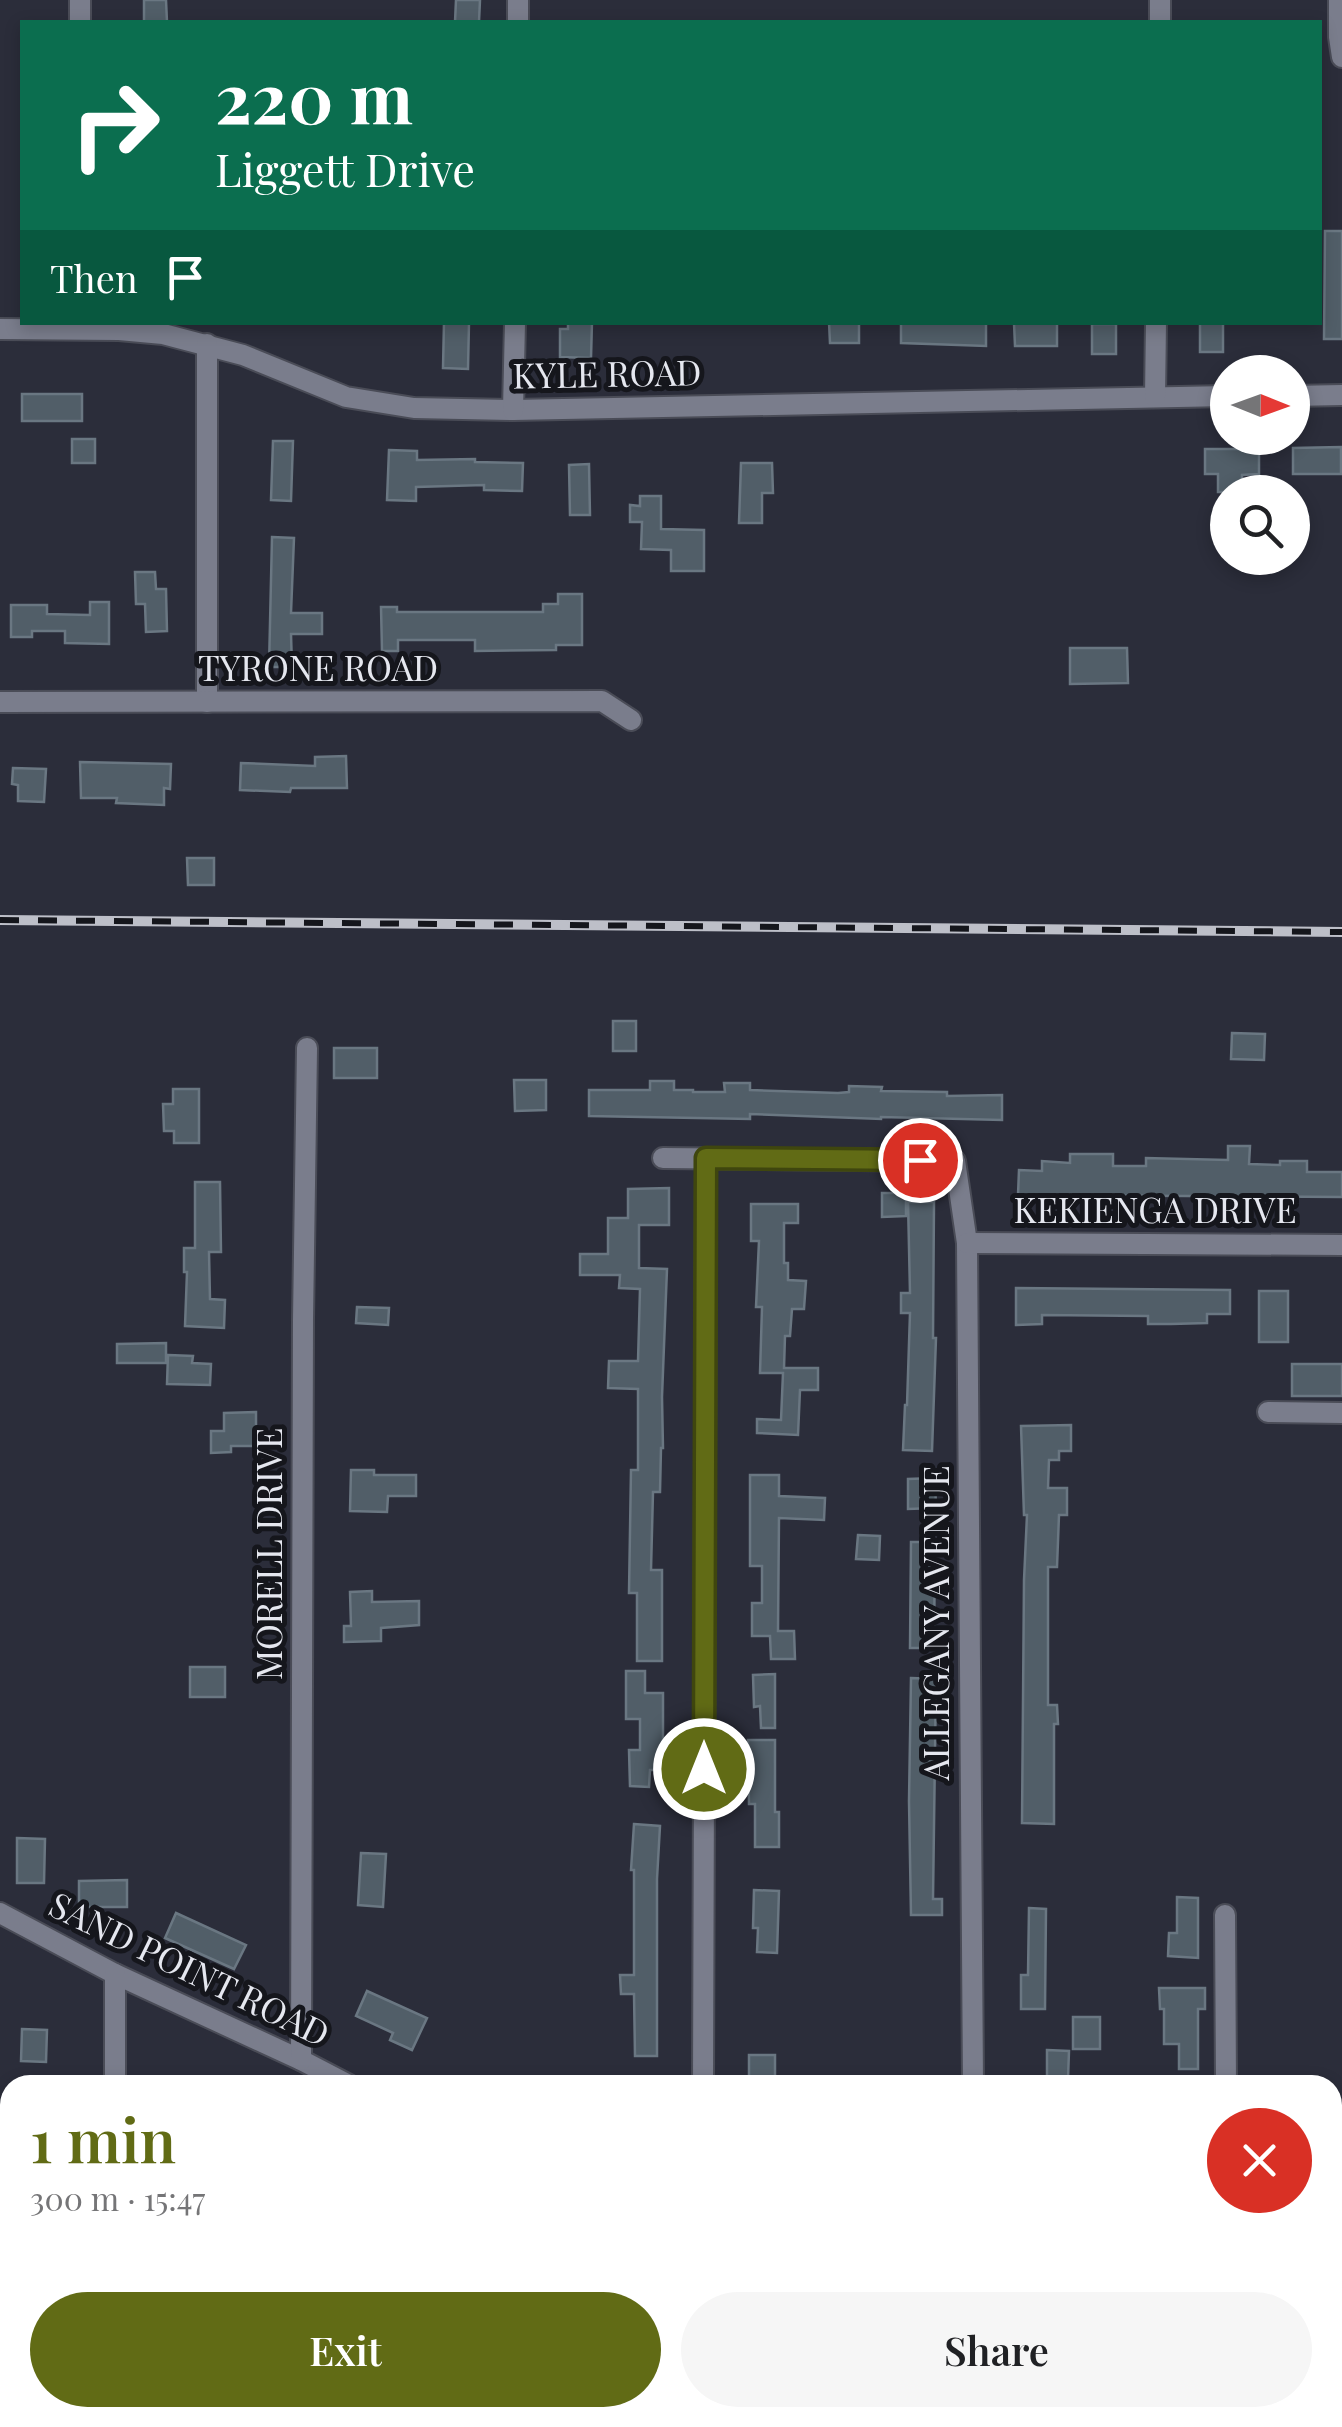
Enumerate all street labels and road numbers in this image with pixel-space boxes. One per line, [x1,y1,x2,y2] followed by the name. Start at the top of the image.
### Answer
[512,347,702,398] street label: KYLE ROAD
[198,643,438,690] street label: TYRONE ROAD
[1013,1185,1297,1232] street label: KEKIENGA DRIVE
[244,1428,291,1680] street label: MORELL DRIVE
[911,1465,958,1782] street label: ALLEGANY AVENUE
[42,1880,338,2056] street label: SAND POINT ROAD

